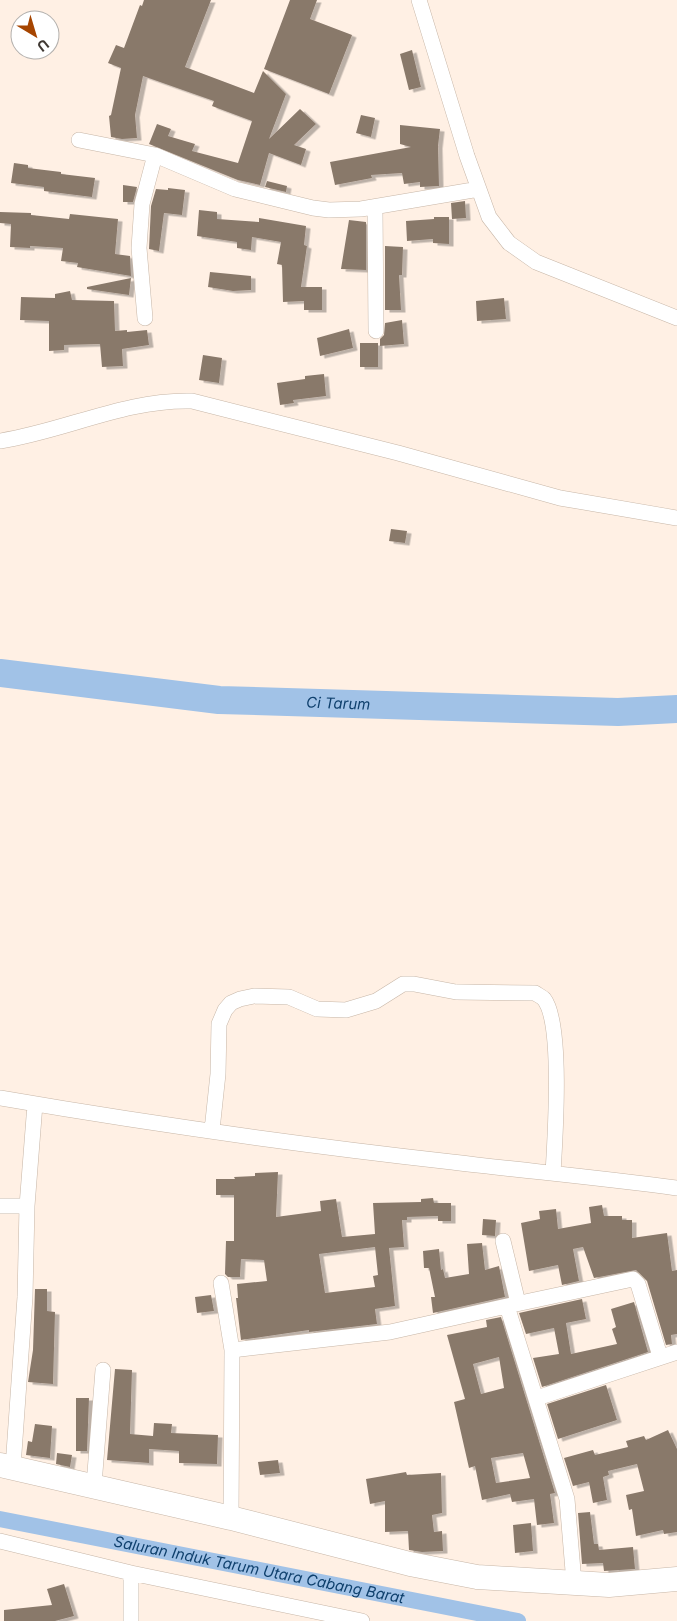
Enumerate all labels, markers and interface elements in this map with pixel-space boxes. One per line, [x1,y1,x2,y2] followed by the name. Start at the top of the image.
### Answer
[10,10,60,60] north arrow
[34,36,53,55] text: U
[306,693,371,714] water label: Ci Tarum
[112,1532,407,1608] water label: Saluran Induk Tarum Utara Cabang Barat

